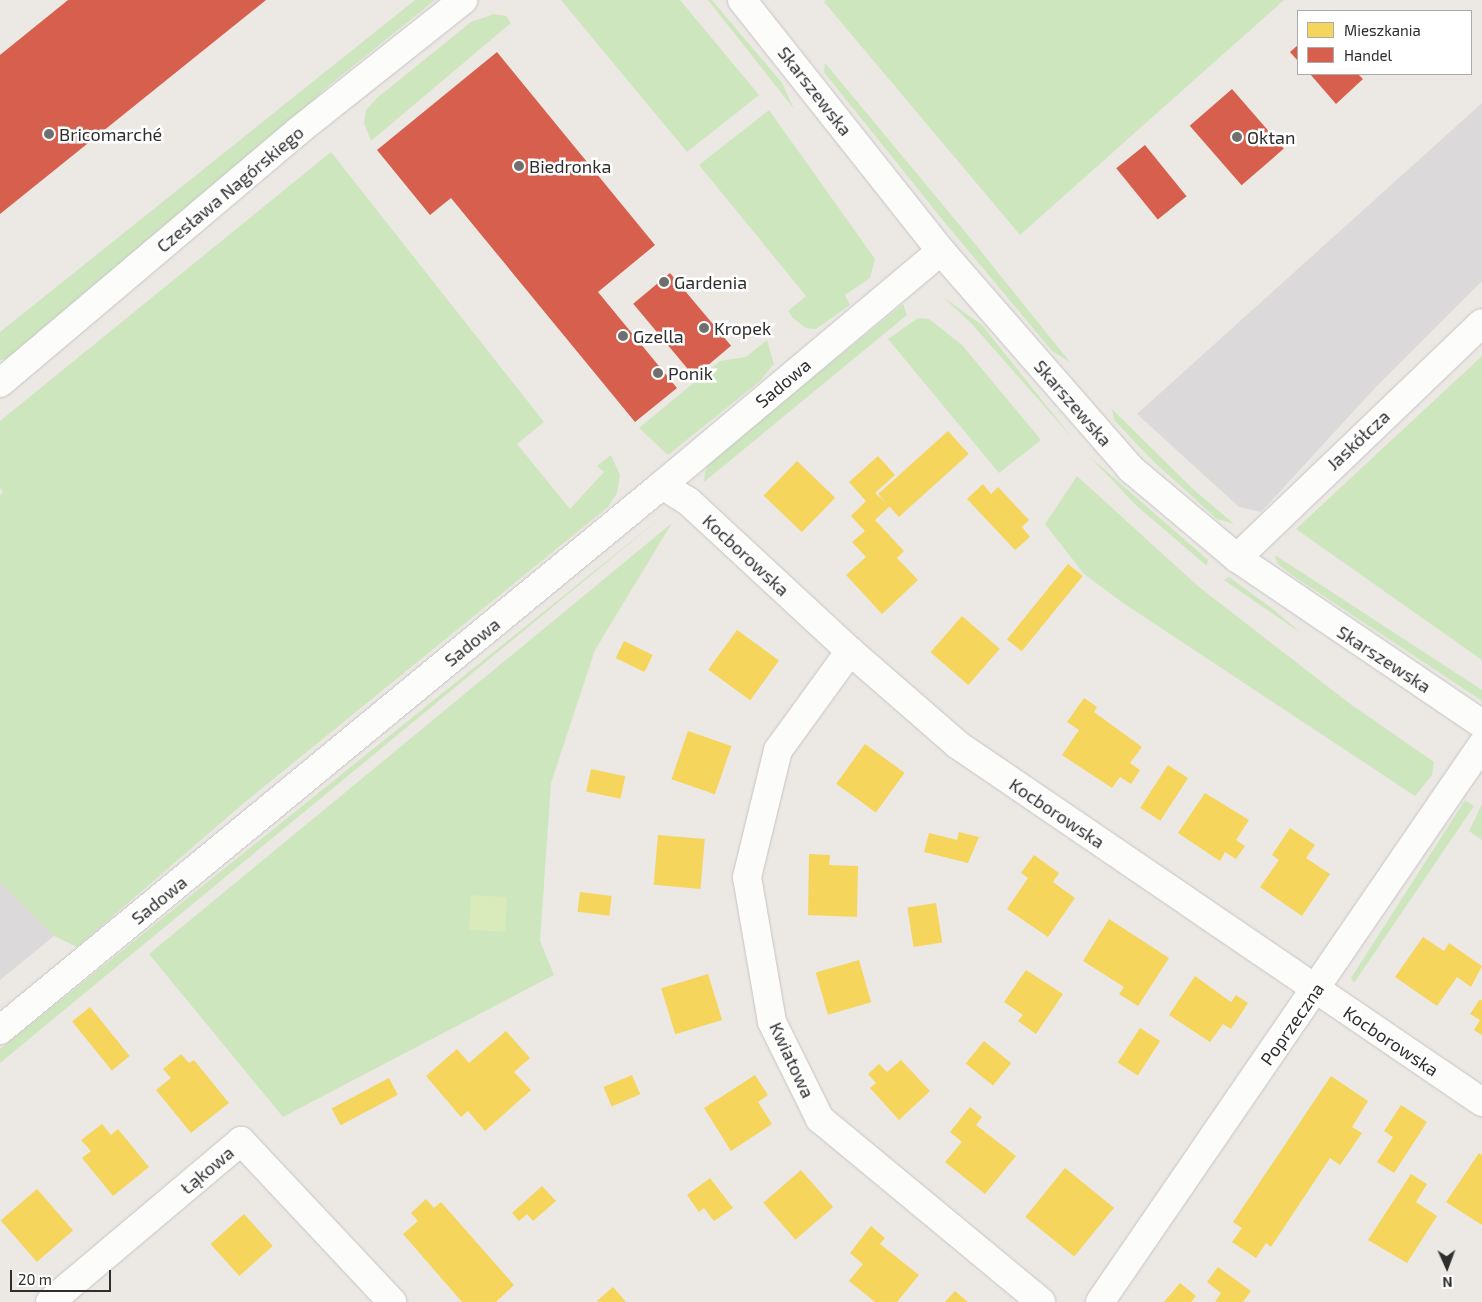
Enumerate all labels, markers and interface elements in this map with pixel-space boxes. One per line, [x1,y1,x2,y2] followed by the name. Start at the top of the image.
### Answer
[1297,10,1472,75] legend
[1344,21,1421,39] text: Mieszkania
[773,42,857,140] street label: Skarszewska
[1344,46,1392,64] text: Handel
[152,121,308,257] street label: Czesława Nagórskiego
[59,123,162,145] place label: Bricomarché
[1247,126,1295,148] place label: Oktan
[43,128,55,140] marker: Bricomarché
[1231,131,1243,143] marker: Oktan
[529,155,611,177] place label: Biedronka
[513,160,525,172] marker: Biedronka
[674,271,747,293] place label: Gardenia
[658,276,670,288] marker: Gardenia
[714,317,771,339] place label: Kropek
[698,322,710,334] marker: Kropek
[633,325,684,347] place label: Gzella
[617,330,629,342] marker: Gzella
[751,354,815,412] street label: Sadowa
[1030,355,1116,451] street label: Skarszewska
[668,362,713,384] place label: Ponik
[652,367,664,379] marker: Ponik
[1322,405,1394,475] street label: Jaskółcza
[698,510,794,600] street label: Kocborowska
[440,613,504,671] street label: Sadowa
[1333,621,1435,697] street label: Skarszewska
[1005,773,1109,853] street label: Kocborowska
[127,871,191,929] street label: Sadowa
[1256,979,1328,1069] street label: Poprzeczna
[1339,1001,1443,1081] street label: Kocborowska
[765,1019,819,1101] street label: Kwiatowa
[176,1141,238,1199] street label: Łąkowa
[1422,1242,1472,1292] north arrow
[12,1260,114,1292] scale bar
[18,1270,52,1288] text: 20 m
[1442,1274,1453,1291] text: N

